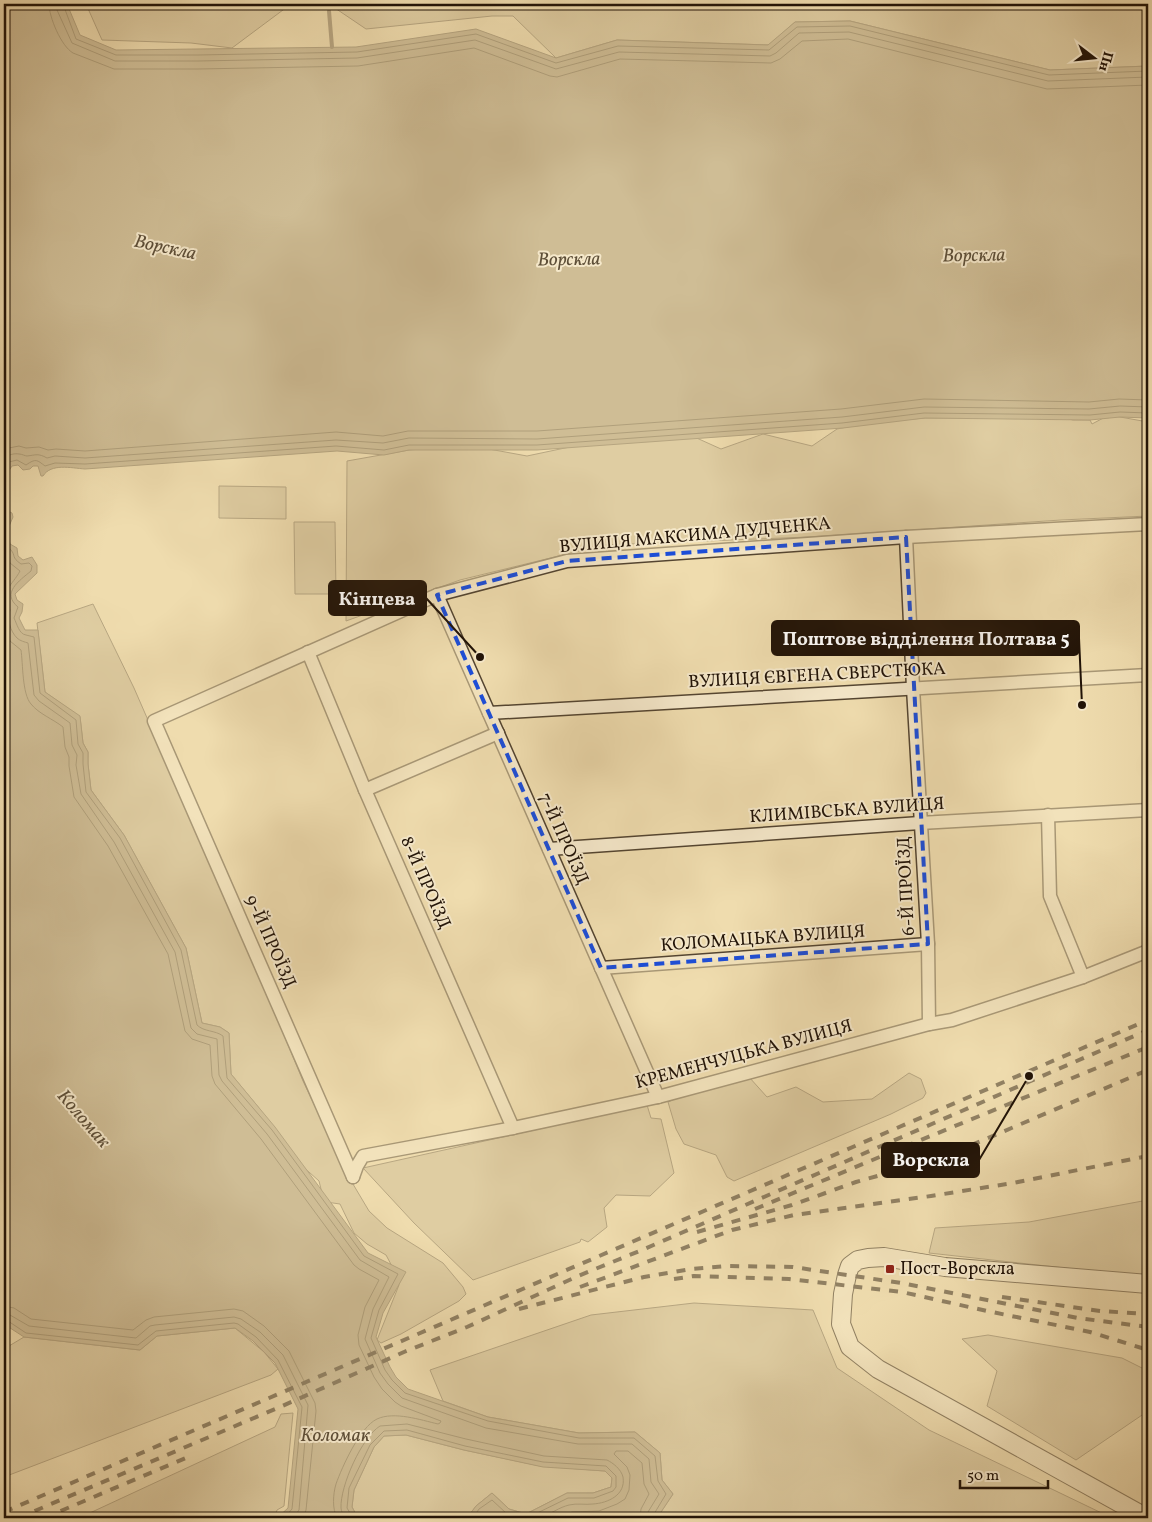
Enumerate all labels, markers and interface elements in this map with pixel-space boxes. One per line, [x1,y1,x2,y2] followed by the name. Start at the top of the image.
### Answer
[1070,32,1120,82] north arrow
[1093,49,1117,73] text: Пн
[132,229,198,267] water label: Ворскла
[942,242,1006,270] water label: Ворскла
[537,246,601,274] water label: Ворскла
[558,512,832,560] street label: ВУЛИЦЯ МАКСИМА ДУДЧЕНКА
[329,581,426,615] callout: Кінцева
[339,587,415,613] text: Кінцева
[772,621,1079,655] callout: Поштове відділення Полтава 5
[782,627,1070,653] text: Поштове відділення Полтава 5
[688,657,947,695] street label: ВУЛИЦЯ ЄВГЕНА СВЕРСТЮКА
[532,789,594,889] street label: 7-Й ПРОЇЗД
[749,792,945,830] street label: КЛИМІВСЬКА ВУЛИЦЯ
[393,833,457,933] street label: 8-Й ПРОЇЗД
[892,836,922,936] street label: 6-Й ПРОЇЗД
[238,891,302,993] street label: 9-Й ПРОЇЗД
[660,919,866,959] street label: КОЛОМАЦЬКА ВУЛИЦЯ
[633,1014,855,1096] street label: КРЕМЕНЧУЦЬКА ВУЛИЦЯ
[50,1084,116,1155] water label: Коломак
[882,1143,979,1177] callout: Ворскла
[892,1148,970,1174] text: Ворскла
[900,1257,1015,1282] place label: Пост-Ворскла
[884,1263,896,1275] marker: Пост-Ворскла
[300,1423,371,1449] water label: Коломак
[960,1457,1047,1489] scale bar
[967,1466,999,1487] text: 50 m

